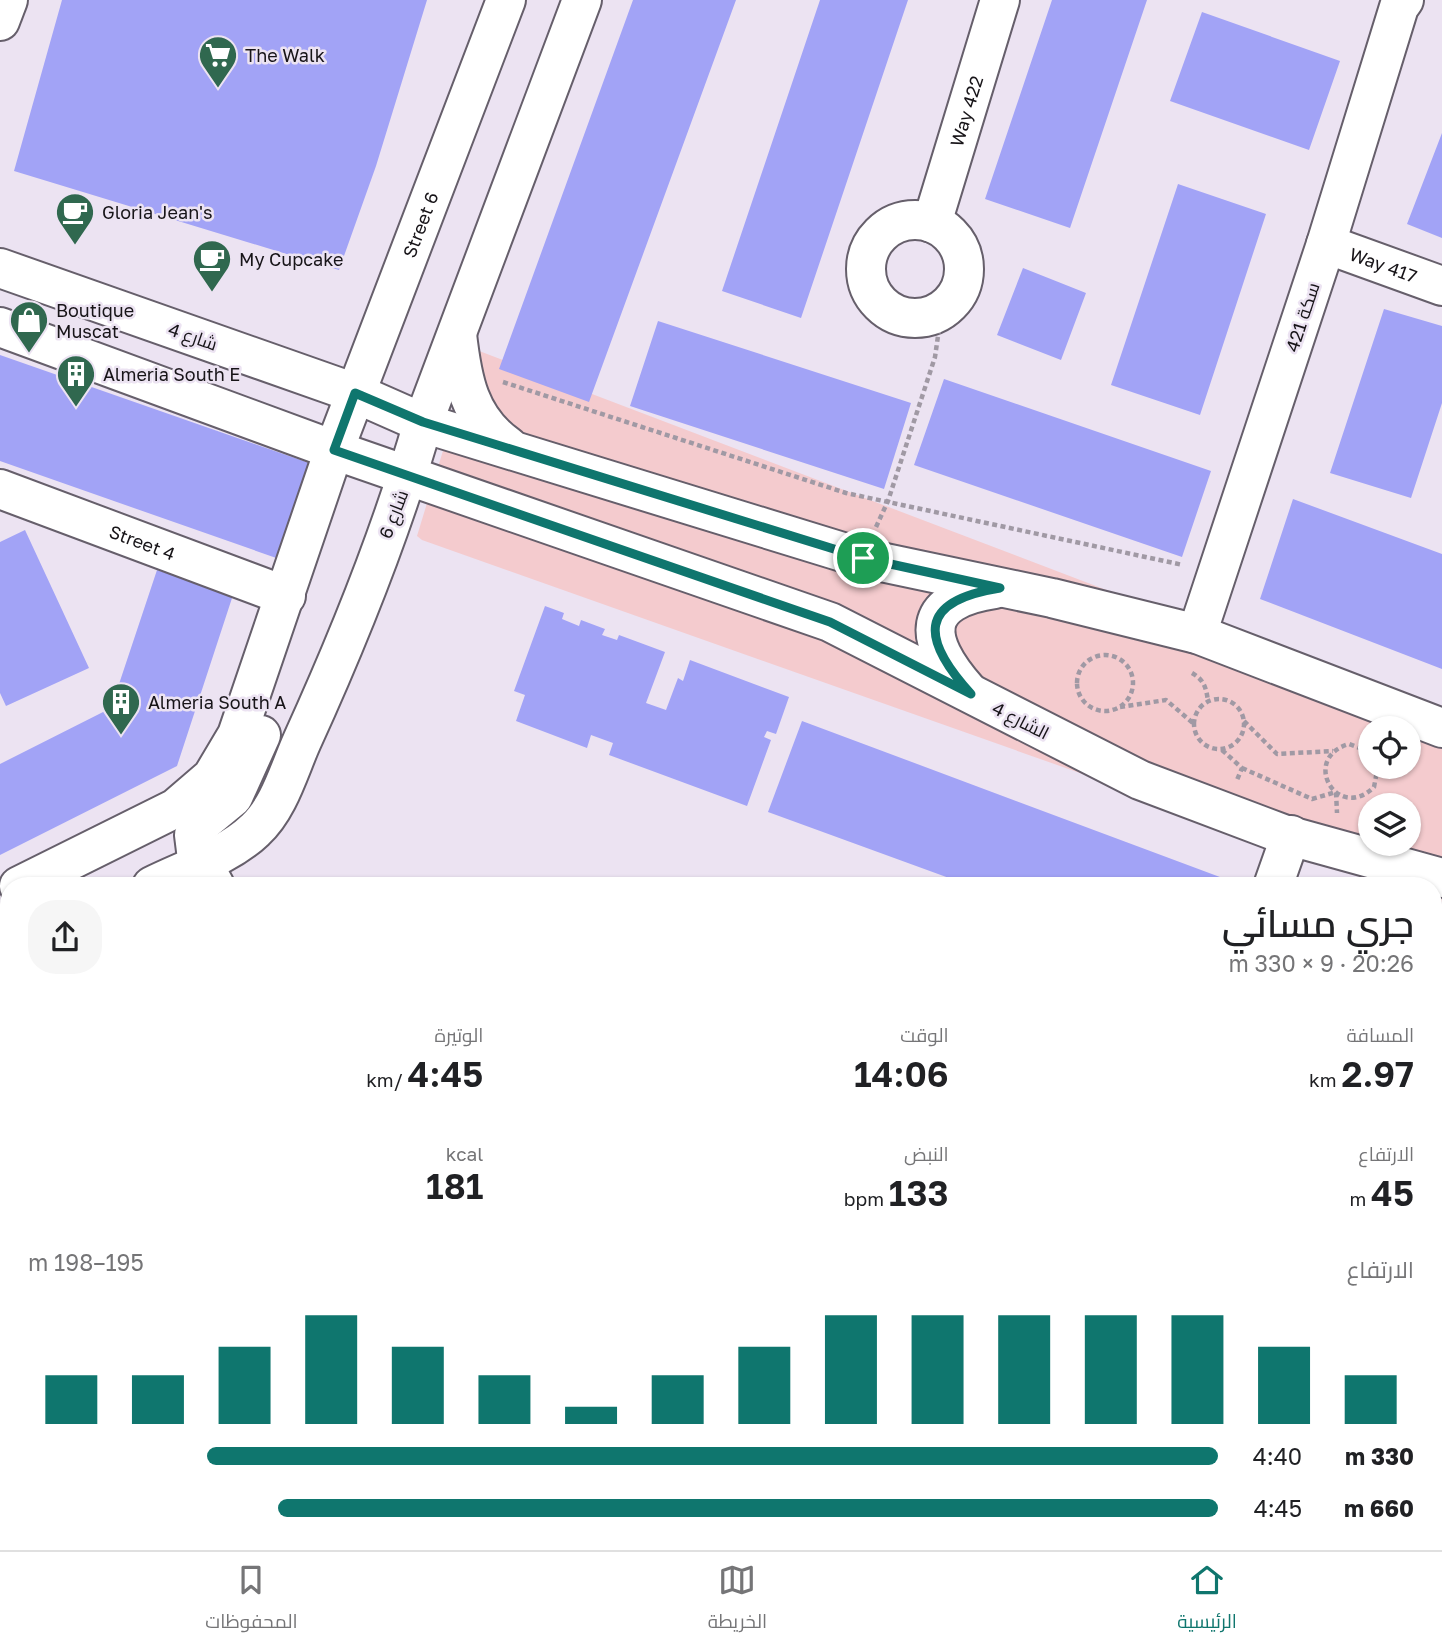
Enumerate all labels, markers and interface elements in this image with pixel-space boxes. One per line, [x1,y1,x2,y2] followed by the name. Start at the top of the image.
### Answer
[197,34,239,89] supermarket icon: The Walk
[245,44,325,66] place label: The Walk
[945,73,987,149] street label: Way 422
[398,189,443,261] street label: Street 6
[54,191,96,246] cafe icon: Gloria Jean's
[102,201,213,223] place label: Gloria Jean's
[191,238,233,293] cafe icon: My Cupcake
[1347,242,1420,287] street label: Way 417
[239,248,344,270] place label: My Cupcake
[1280,279,1324,355] street label: سكة 421
[8,299,50,354] shop icon: Boutique Muscat
[56,299,134,342] place label: Boutique Muscat
[165,317,220,356] street label: شارع 4
[55,353,97,408] building icon: Almeria South E
[103,363,240,385] place label: Almeria South E
[374,487,414,542] street label: شارع 6
[106,520,178,565] street label: Street 4
[833,528,893,588] pin
[844,539,882,577] icon: arrive
[100,681,142,736] building icon: Almeria South A
[148,691,286,713] place label: Almeria South A
[988,696,1053,745] street label: الشارع 4
[1358,716,1421,856] map controls
[1358,716,1421,779] button: locate
[1358,793,1421,856] button: layers
[28,900,102,974] button: share
[1222,900,1414,945] text: جري مسائي
[1228,949,1414,977] text: 20:26 · 9 × 330 m
[435,1023,483,1046] text: الوتيرة
[900,1023,949,1046] text: الوقت
[1346,1023,1414,1046] text: المسافة
[408,1053,483,1095] text: 4:45
[854,1053,949,1095] text: 14:06
[1341,1053,1414,1095] text: 2.97
[366,1068,408,1091] text: /km
[1309,1068,1341,1091] text: km
[446,1142,483,1165] text: kcal
[904,1142,949,1165] text: النبض
[1358,1142,1414,1165] text: الارتفاع
[426,1165,483,1207] text: 181
[889,1172,949,1214] text: 133
[1371,1172,1414,1214] text: 45
[844,1187,889,1210] text: bpm
[1349,1187,1371,1210] text: m
[28,1248,144,1276] text: 195–198 m
[1347,1255,1414,1283] text: الارتفاع
[1253,1442,1302,1470] text: 4:40
[1345,1442,1414,1470] text: 330 m
[1254,1494,1302,1522] text: 4:45
[1344,1494,1414,1522] text: 660 m
[205,1561,298,1639] tab: المحفوظات
[708,1561,767,1639] tab: الخريطة
[1177,1561,1237,1639] tab: الرئيسية

